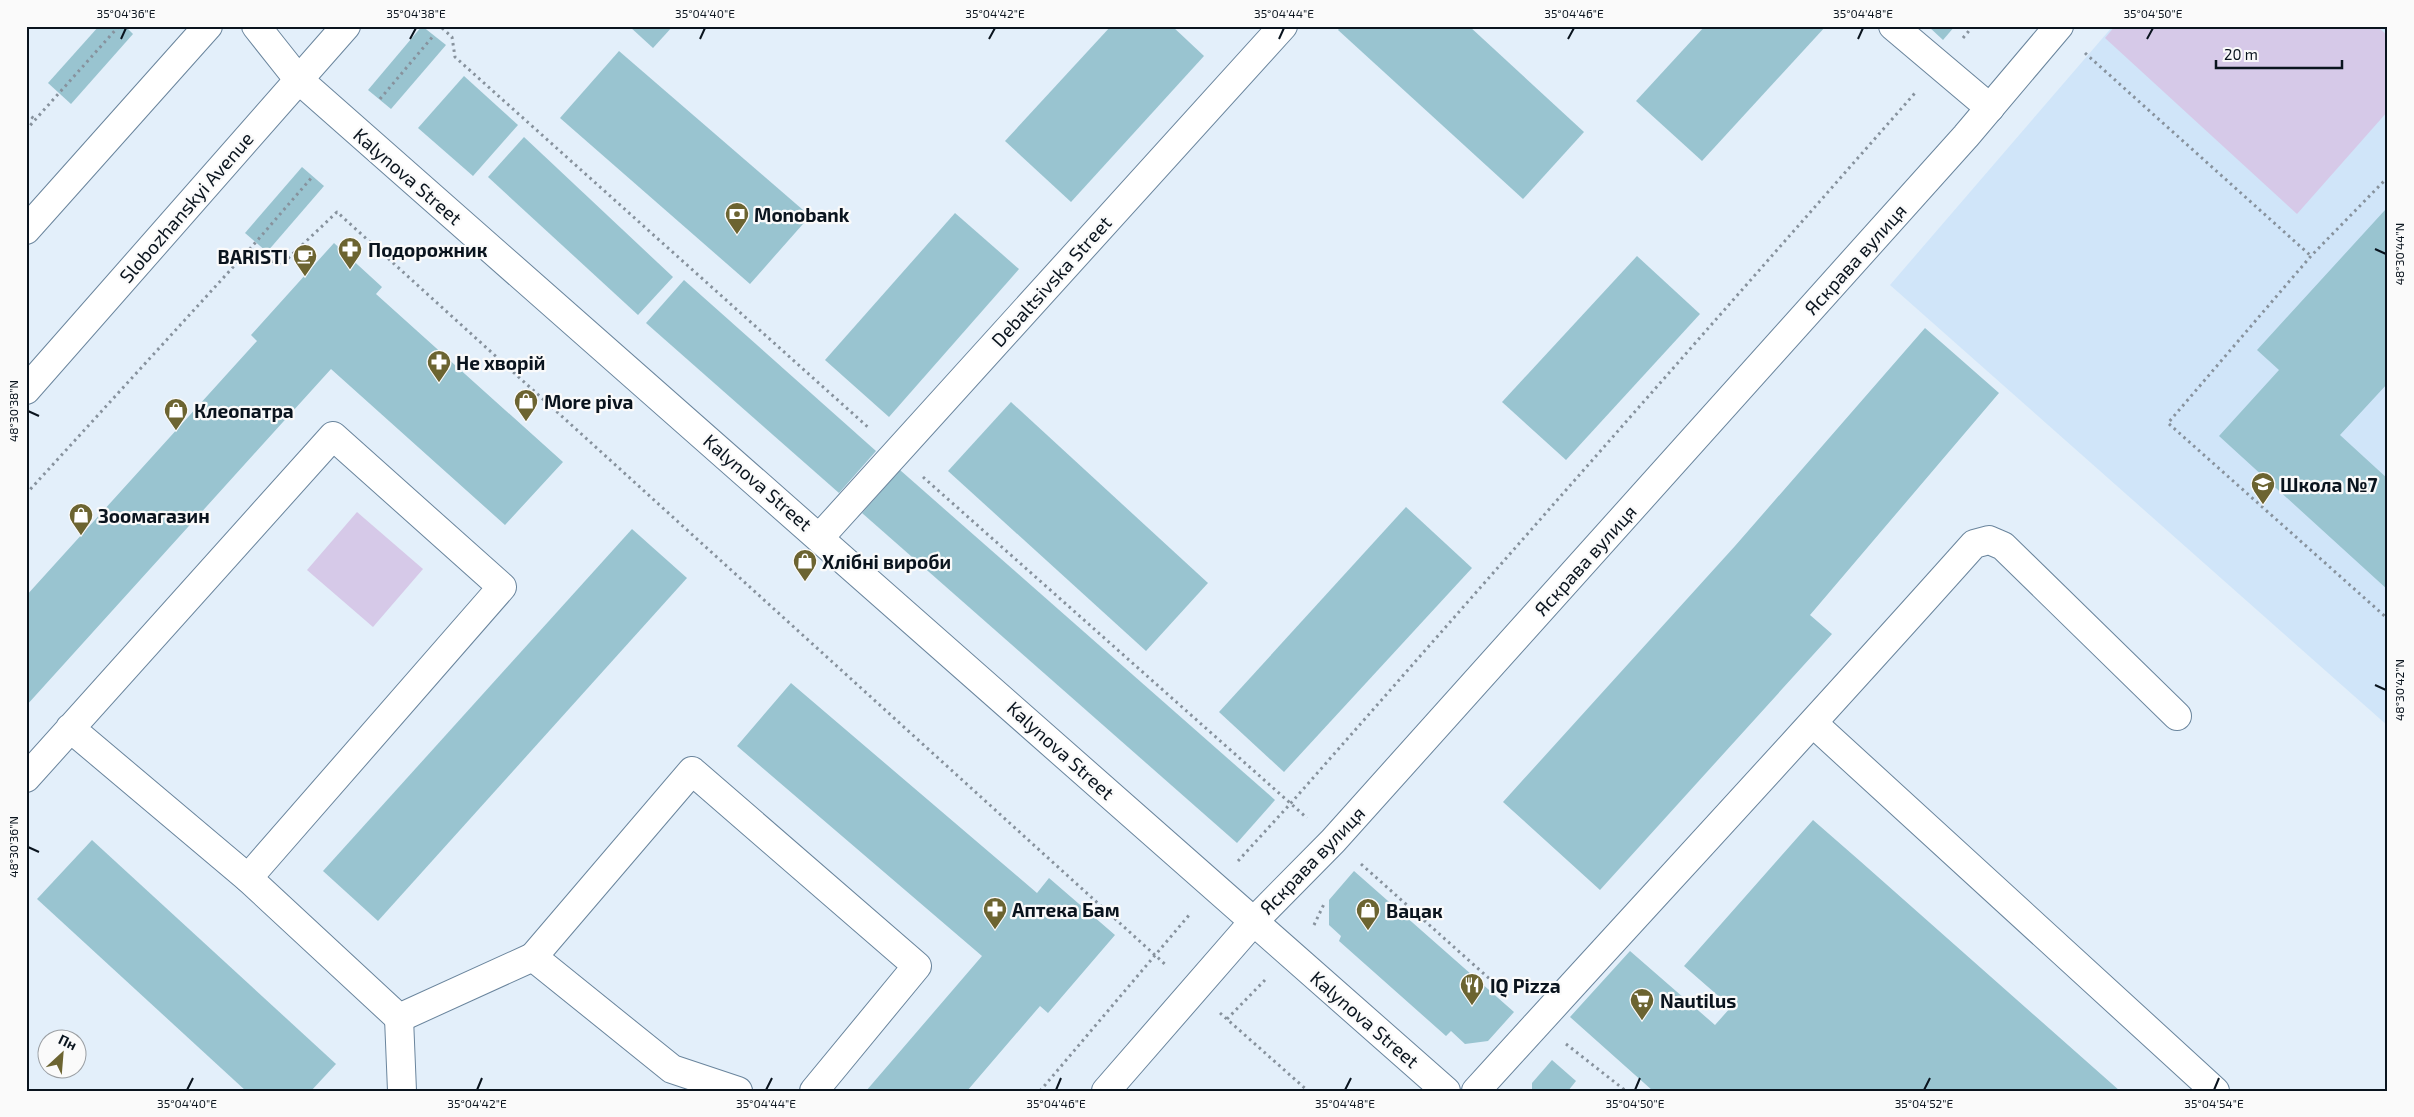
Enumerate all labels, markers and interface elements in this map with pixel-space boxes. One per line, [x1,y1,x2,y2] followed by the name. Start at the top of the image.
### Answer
[96,6,156,20] text: 35°04'36"E
[386,6,446,20] text: 35°04'38"E
[675,6,735,20] text: 35°04'40"E
[965,6,1025,20] text: 35°04'42"E
[1254,6,1314,20] text: 35°04'44"E
[1544,6,1604,20] text: 35°04'46"E
[1833,6,1893,20] text: 35°04'48"E
[2123,6,2183,20] text: 35°04'50"E
[2216,38,2343,70] scale bar
[2224,45,2258,63] text: 20 m
[349,123,467,229] street label: Kalynova Street
[114,127,258,287] street label: Slobozhanskyi Avenue
[1799,199,1912,320] street label: Яскрава вулиця
[724,201,750,235] bank icon: Monobank
[754,203,850,226] place label: Monobank
[986,211,1116,351] street label: Debaltsivska Street
[2392,223,2406,285] text: 48°30'44"N
[337,236,363,270] pharmacy icon: Подорожник
[368,238,488,261] place label: Подорожник
[292,243,318,277] cafe icon: BARISTI
[217,245,288,268] place label: BARISTI
[426,349,452,383] pharmacy icon: Не хворій
[456,351,545,374] place label: Не хворій
[6,380,20,442] text: 48°30'38"N
[513,388,539,422] shop icon: More piva
[544,390,633,413] place label: More piva
[163,397,189,431] shop icon: Клеопатра
[194,399,294,422] place label: Клеопатра
[699,429,817,535] street label: Kalynova Street
[2250,471,2276,505] school or university icon: Школа №7
[2280,473,2378,496] place label: Школа №7
[1529,500,1642,621] street label: Яскрава вулиця
[68,502,94,536] shop icon: Зоомагазин
[98,504,210,527] place label: Зоомагазин
[792,548,818,582] shop icon: Хлібні вироби
[822,550,951,573] place label: Хлібні вироби
[2392,659,2406,721] text: 48°30'42"N
[1003,696,1119,804] street label: Kalynova Street
[1255,801,1370,920] street label: Яскрава вулиця
[6,816,20,878] text: 48°30'36"N
[982,896,1008,930] pharmacy icon: Аптека Бам
[1355,897,1381,931] shop icon: Вацак
[1012,898,1120,921] place label: Аптека Бам
[1386,899,1443,922] place label: Вацак
[1306,966,1424,1072] street label: Kalynova Street
[1459,972,1485,1006] restaurant icon: IQ Pizza
[1490,974,1561,998] place label: IQ Pizza
[1629,987,1655,1021] supermarket icon: Nautilus
[1660,989,1736,1012] place label: Nautilus
[38,1030,88,1080] north arrow
[56,1030,80,1053] text: Пн
[157,1096,217,1110] text: 35°04'40"E
[447,1096,507,1110] text: 35°04'42"E
[736,1096,796,1110] text: 35°04'44"E
[1026,1096,1086,1110] text: 35°04'46"E
[1315,1096,1375,1110] text: 35°04'48"E
[1605,1096,1665,1110] text: 35°04'50"E
[1895,1096,1954,1110] text: 35°04'52"E
[2184,1096,2244,1110] text: 35°04'54"E

